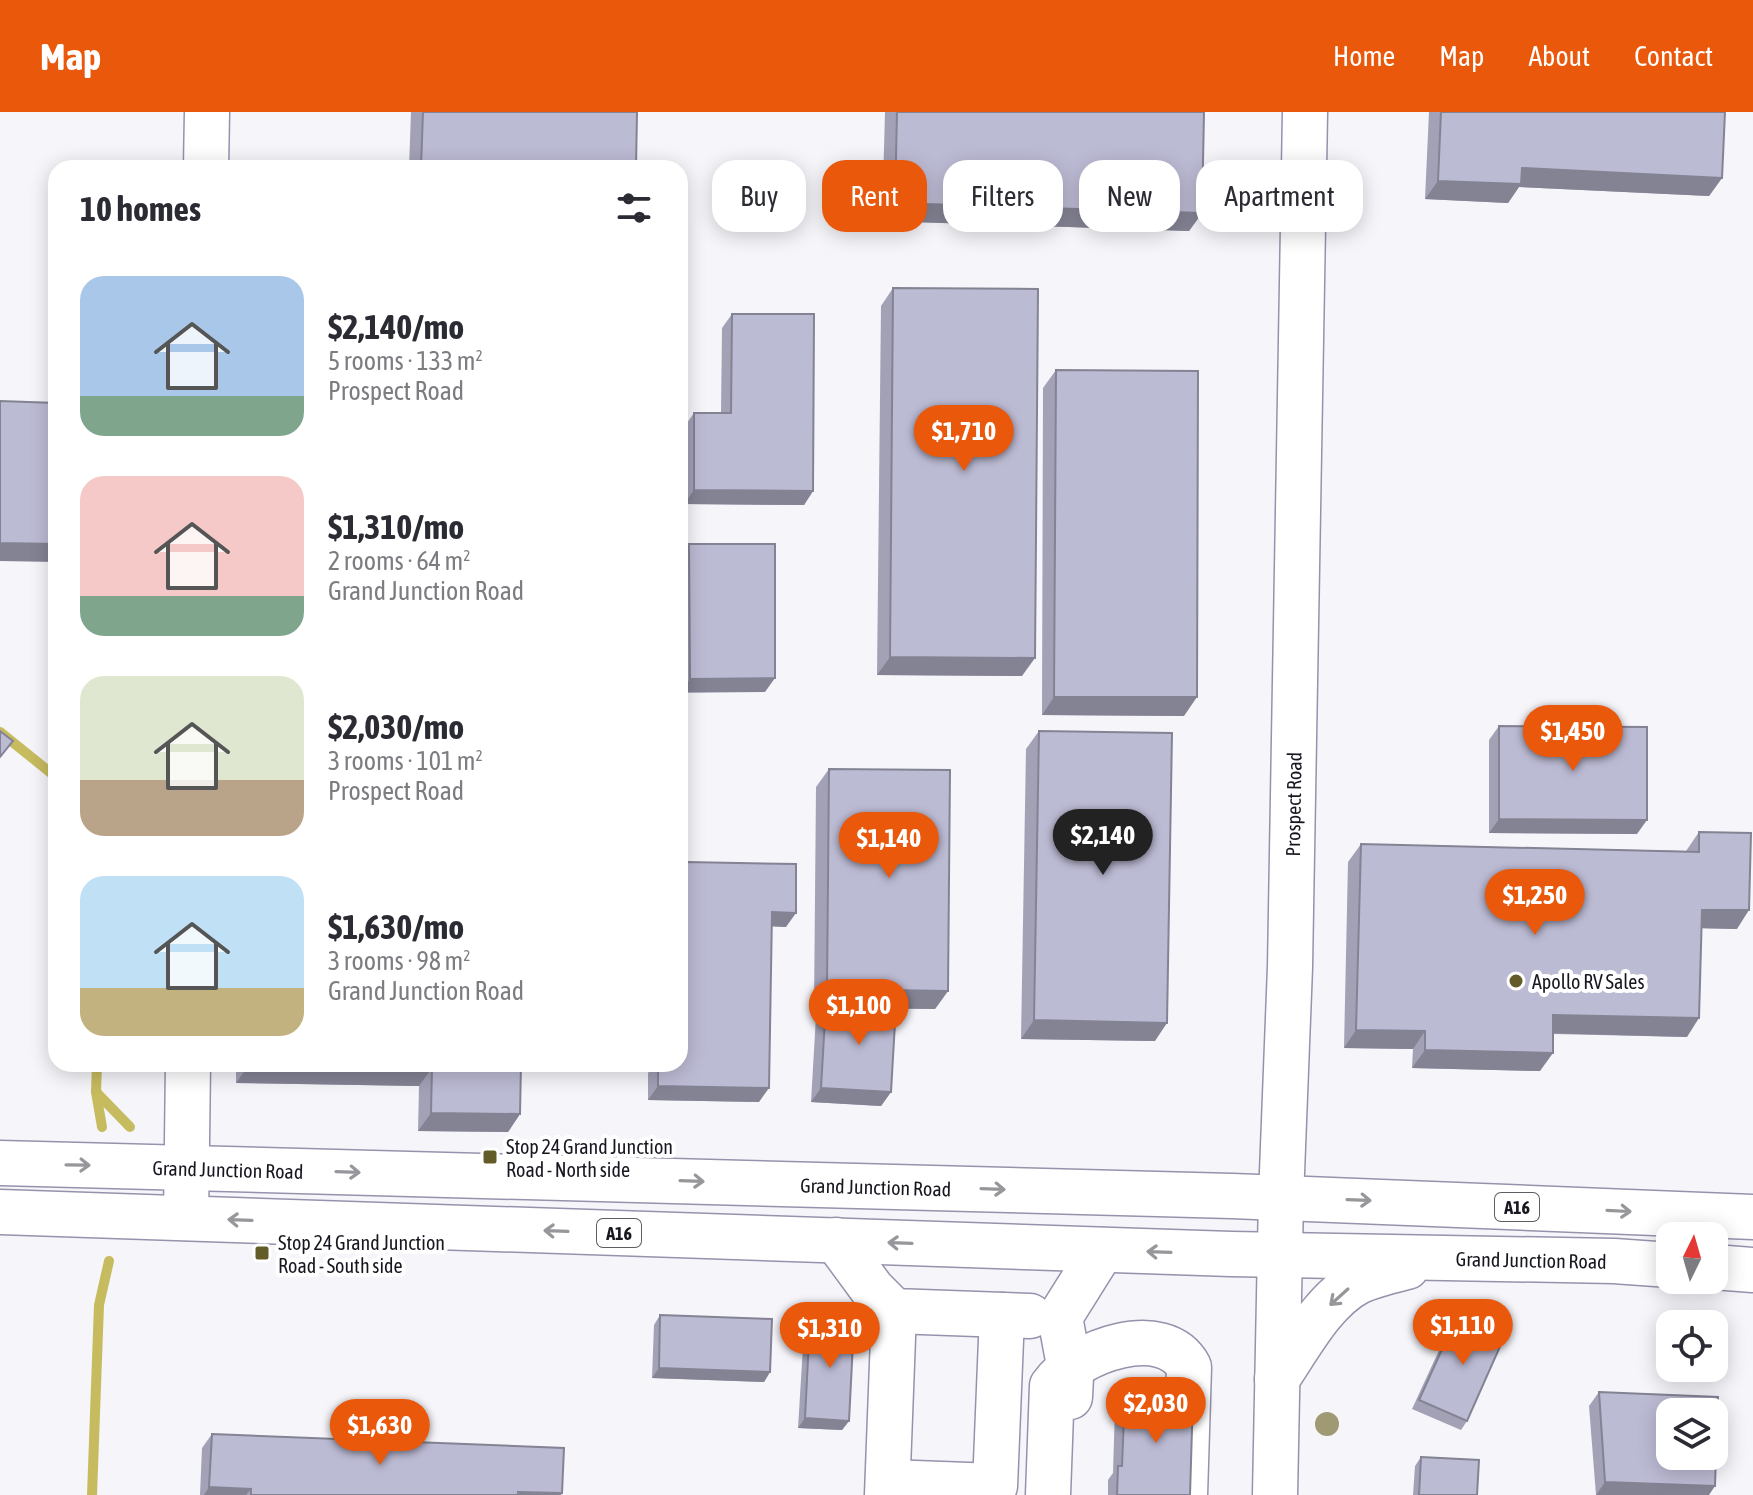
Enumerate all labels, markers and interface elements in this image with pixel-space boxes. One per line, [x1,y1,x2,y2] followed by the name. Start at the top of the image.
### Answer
[40,35,101,78] text: Map
[1333,40,1395,72] text: Home
[1439,40,1484,72] text: Map
[1528,40,1590,72] text: About
[1634,40,1713,72] text: Contact
[712,160,806,232] chip: Buy
[822,160,927,232] chip: Rent
[943,160,1063,232] chip: Filters
[1079,160,1180,232] chip: New
[1196,160,1363,232] chip: Apartment
[612,186,656,230] icon: filters
[80,189,201,228] text: 10 homes
[328,307,464,346] text: $2,140/mo
[144,308,240,404] icon: home
[328,346,483,376] text: 5 rooms · 133 m²
[328,376,464,406] text: Prospect Road
[899,405,1029,473] pin: $1,710
[932,416,996,446] text: $1,710
[328,507,464,546] text: $1,310/mo
[144,508,240,604] icon: home
[328,546,470,576] text: 2 rooms · 64 m²
[328,576,524,606] text: Grand Junction Road
[1508,705,1638,773] pin: $1,450
[328,707,464,746] text: $2,030/mo
[144,708,240,804] icon: home
[1541,716,1605,746] text: $1,450
[328,746,483,776] text: 3 rooms · 101 m²
[1280,752,1305,857] street label: Prospect Road
[328,776,464,806] text: Prospect Road
[1038,809,1168,877] pin: $2,140
[824,812,954,880] pin: $1,140
[1071,820,1135,850] text: $2,140
[857,823,921,853] text: $1,140
[1470,869,1600,937] pin: $1,250
[1503,880,1567,910] text: $1,250
[328,907,464,946] text: $1,630/mo
[144,908,240,1004] icon: home
[328,946,470,976] text: 3 rooms · 98 m²
[1532,970,1645,993] place label: Apollo RV Sales
[1507,972,1525,990] marker: Apollo RV Sales
[328,976,524,1006] text: Grand Junction Road
[794,979,924,1047] pin: $1,100
[827,990,891,1020] text: $1,100
[506,1135,673,1181] place label: Stop 24 Grand Junction Road - North side
[481,1148,499,1166] marker: Stop 24 Grand Junction Road - North side
[152,1156,304,1183] street label: Grand Junction Road
[64,1157,91,1172] one-way arrow
[334,1164,361,1180] one-way arrow
[800,1173,951,1200] street label: Grand Junction Road
[678,1174,705,1189] one-way arrow
[979,1182,1006,1197] one-way arrow
[1345,1193,1372,1208] one-way arrow
[1495,1193,1539,1221] road number: A16
[1605,1203,1632,1218] one-way arrow
[227,1212,254,1227] one-way arrow
[597,1219,641,1247] road number: A16
[1656,1222,1728,1294] north arrow
[1656,1222,1728,1470] map controls
[543,1224,570,1239] one-way arrow
[278,1231,445,1277] place label: Stop 24 Grand Junction Road - South side
[887,1235,914,1250] one-way arrow
[253,1244,271,1262] marker: Stop 24 Grand Junction Road - South side
[1146,1244,1173,1259] one-way arrow
[1456,1247,1607,1272] street label: Grand Junction Road
[1330,1288,1350,1306] one-way arrow
[1398,1299,1528,1367] pin: $1,110
[765,1302,895,1370] pin: $1,310
[1431,1310,1495,1340] text: $1,110
[1656,1310,1728,1382] button: locate
[798,1313,862,1343] text: $1,310
[1091,1377,1221,1445] pin: $2,030
[1124,1388,1188,1418] text: $2,030
[1656,1398,1728,1470] button: layers
[315,1399,445,1467] pin: $1,630
[348,1410,412,1440] text: $1,630

